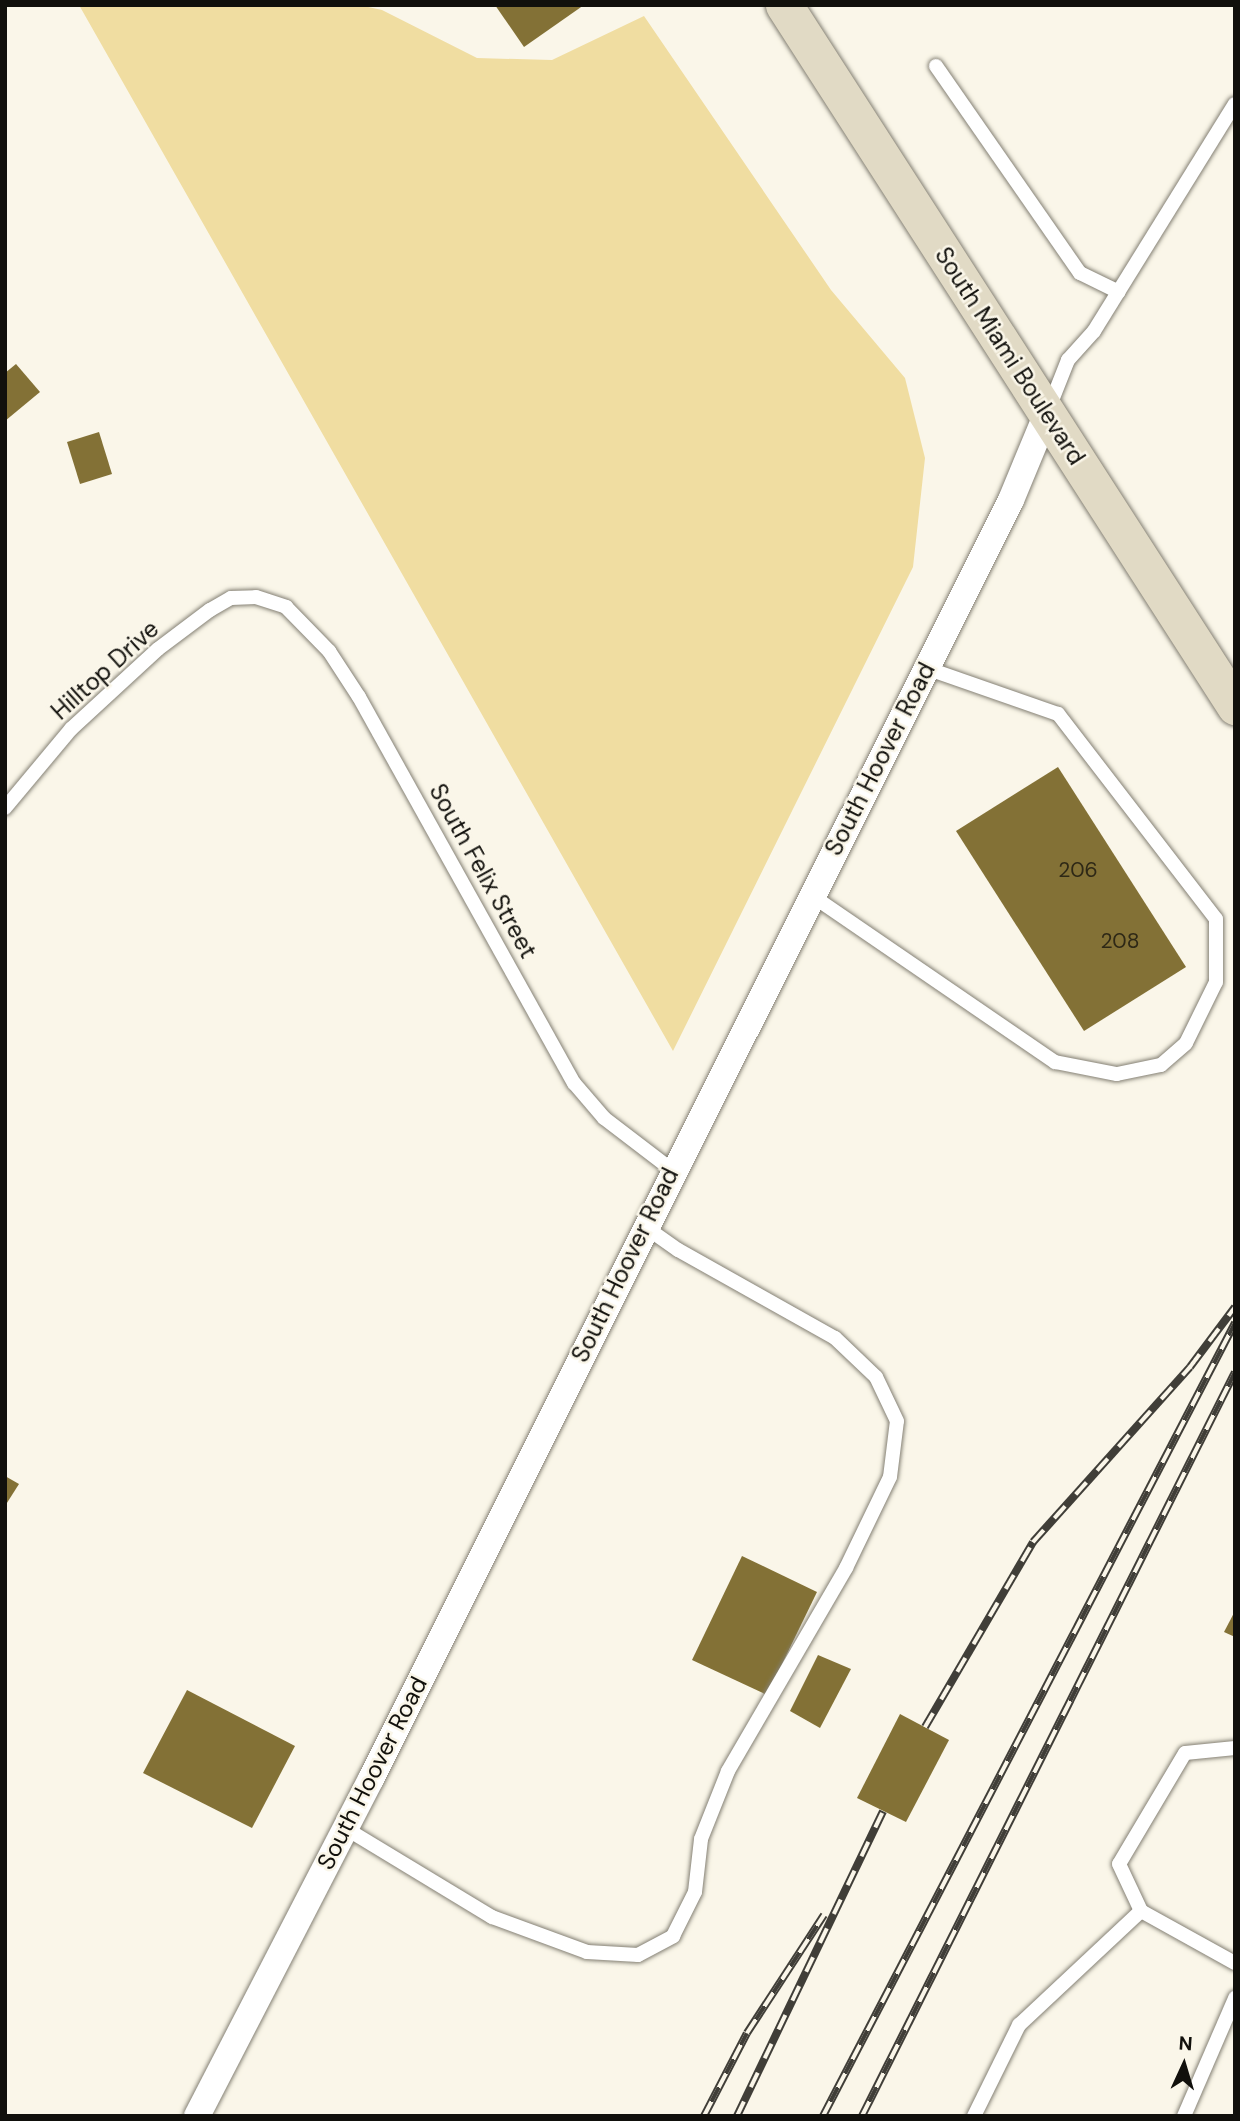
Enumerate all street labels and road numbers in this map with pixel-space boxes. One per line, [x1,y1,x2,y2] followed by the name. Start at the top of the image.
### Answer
[929,242,1091,470] street label: South Miami Boulevard
[45,614,165,726] street label: Hilltop Drive
[819,658,941,860] street label: South Hoover Road
[423,779,543,963] street label: South Felix Street
[565,1163,685,1367] street label: South Hoover Road
[311,1672,433,1874] street label: South Hoover Road

